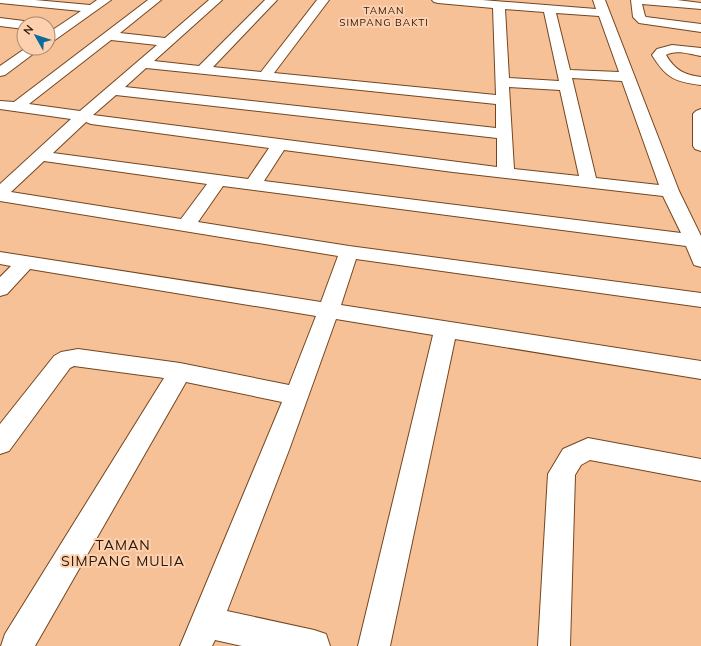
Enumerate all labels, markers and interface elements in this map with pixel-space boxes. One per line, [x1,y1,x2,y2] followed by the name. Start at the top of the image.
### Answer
[339,4,429,29] district label: TAMAN SIMPANG BAKTI
[16,16,56,56] north arrow
[20,22,36,37] text: N
[61,536,185,570] district label: TAMAN SIMPANG MULIA

